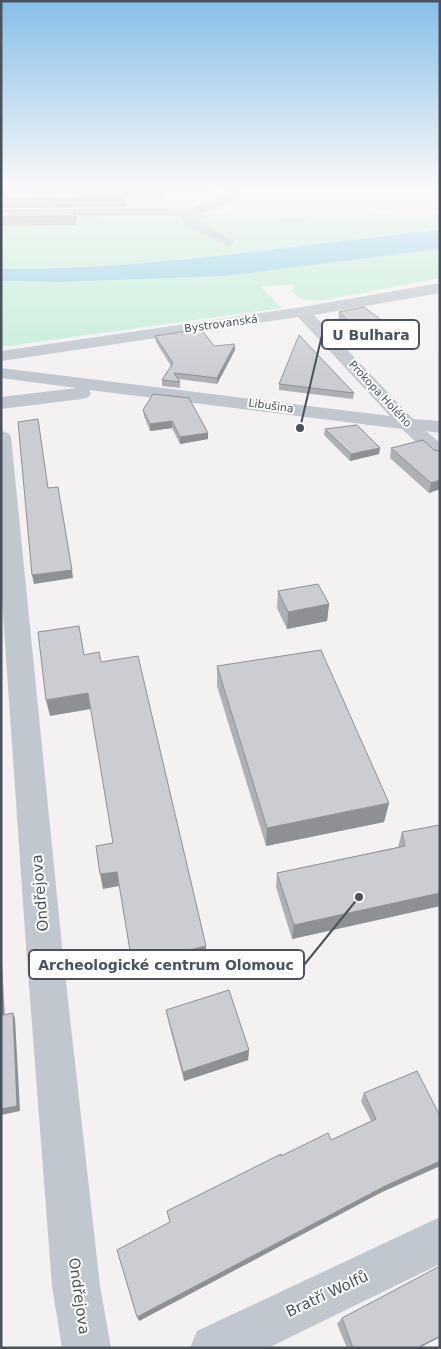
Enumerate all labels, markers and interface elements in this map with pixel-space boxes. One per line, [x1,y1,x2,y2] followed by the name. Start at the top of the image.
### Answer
[183,312,259,336] street label: Bystrovanská
[322,320,419,349] callout: U Bulhara
[332,327,410,343] text: U Bulhara
[346,358,414,430] street label: Prokopa Holého
[247,396,295,416] street label: Libušina
[28,854,52,932] street label: Ondřejova
[29,950,304,979] callout: Archeologické centrum Olomouc
[38,957,294,973] text: Archeologické centrum Olomouc
[65,1256,93,1336] street label: Ondřejova
[283,1267,371,1321] street label: Bratří Wolfů

